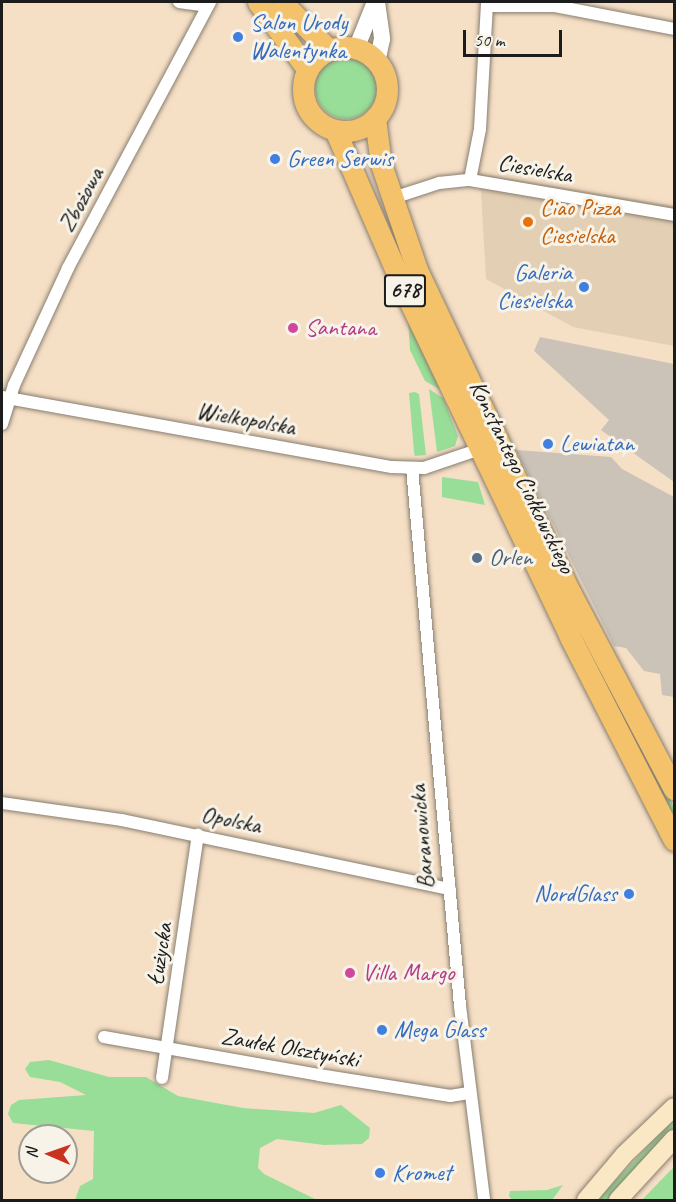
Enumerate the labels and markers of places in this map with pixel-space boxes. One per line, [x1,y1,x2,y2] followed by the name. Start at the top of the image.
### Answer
[250,9,348,65] place label: Salon Urody Walentynka
[231,30,245,44] marker: Salon Urody Walentynka
[287,145,392,173] place label: Green Serwis
[268,152,282,166] marker: Green Serwis
[540,194,620,250] place label: Ciao Pizza Ciesielska
[521,215,535,229] marker: Ciao Pizza Ciesielska
[497,259,572,315] place label: Galeria Ciesielska
[577,280,591,294] marker: Galeria Ciesielska
[305,314,376,342] place label: Santana
[286,321,300,335] marker: Santana
[560,430,634,458] place label: Lewiatan
[541,437,555,451] marker: Lewiatan
[489,544,532,572] place label: Orlen
[470,551,484,565] marker: Orlen
[534,880,617,908] place label: NordGlass
[622,887,636,901] marker: NordGlass
[362,959,455,987] place label: Villa Margo
[343,966,357,980] marker: Villa Margo
[394,1016,486,1044] place label: Mega Glass
[375,1023,389,1037] marker: Mega Glass
[392,1159,451,1187] place label: Kromet
[373,1166,387,1180] marker: Kromet

